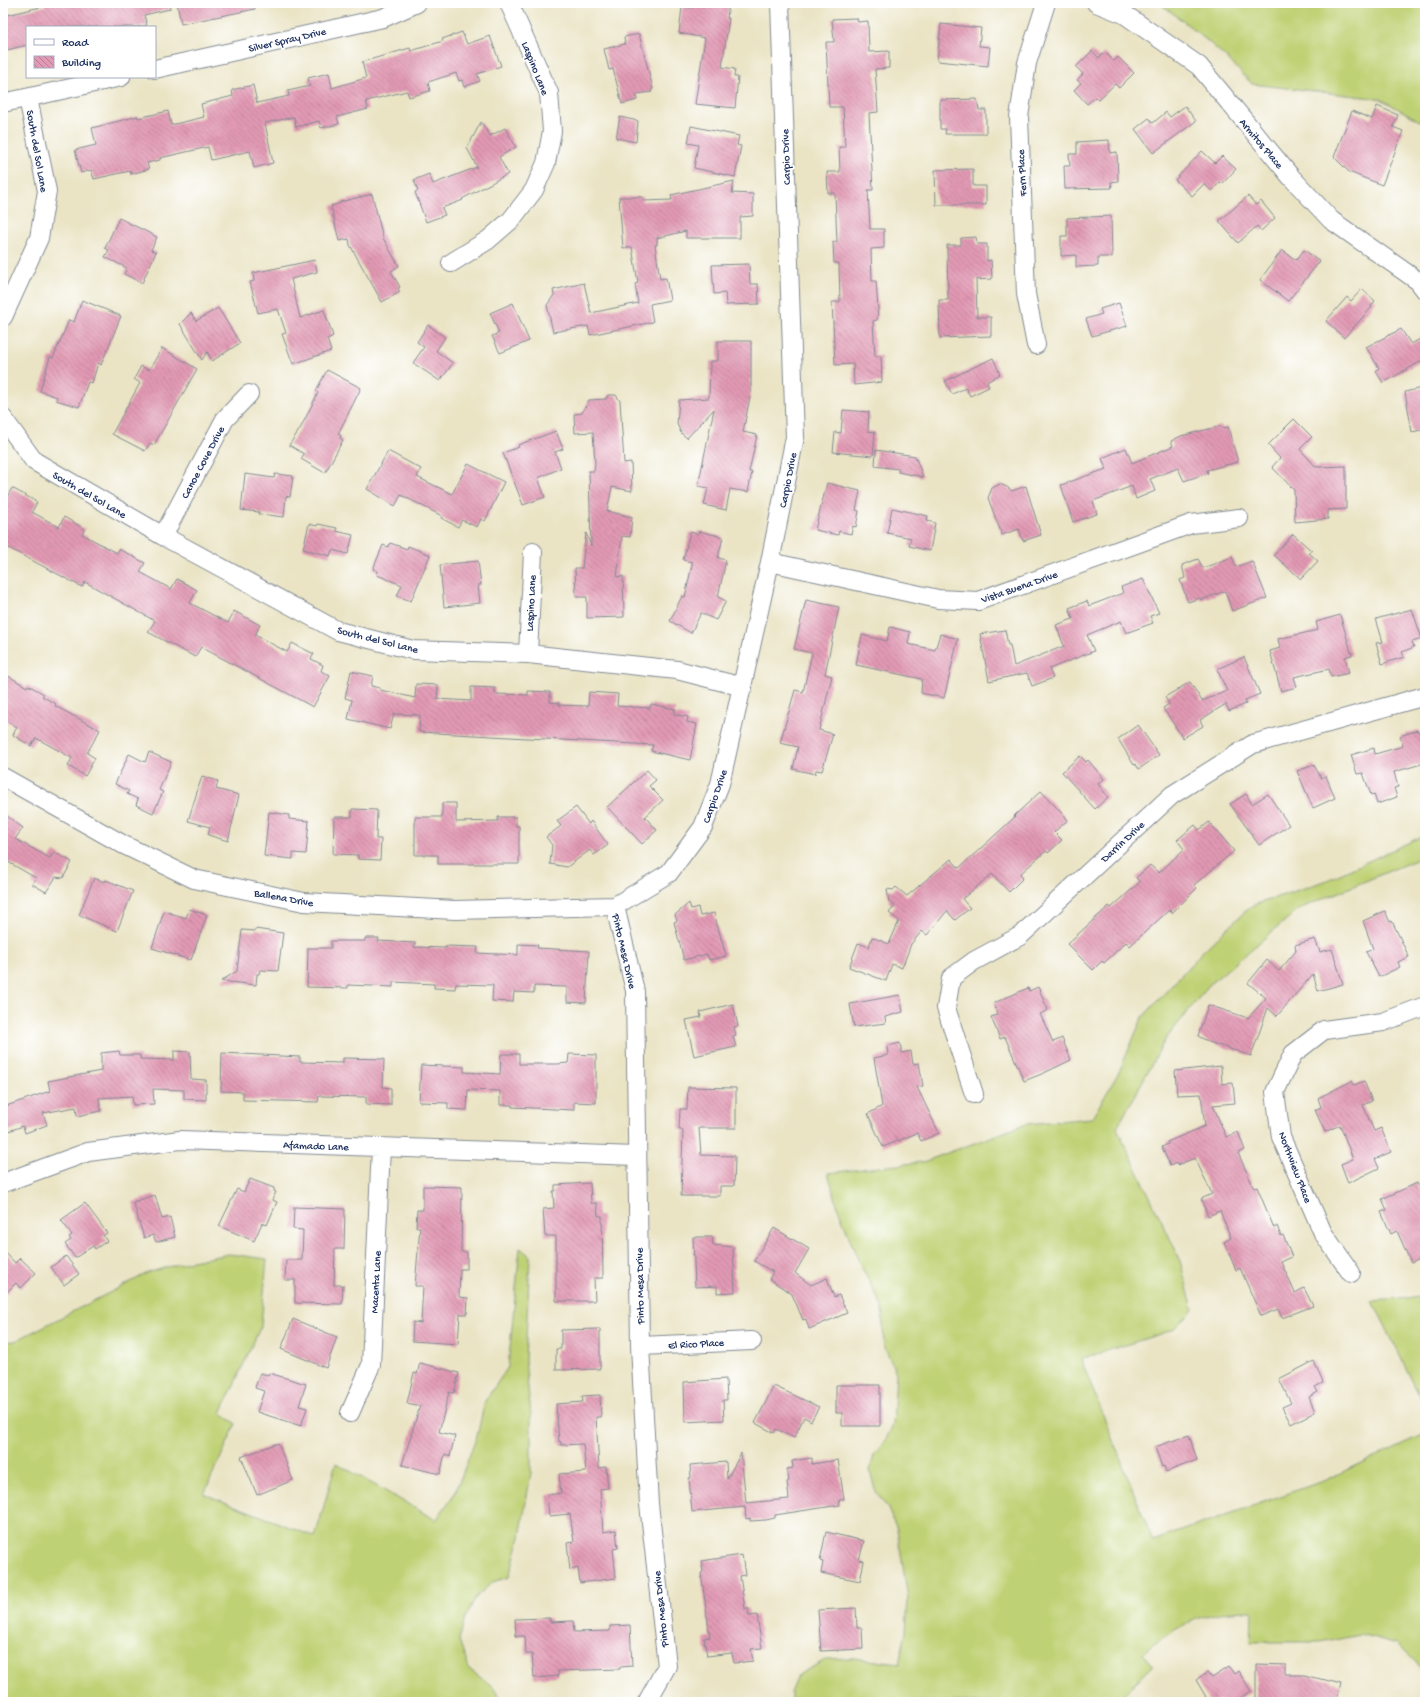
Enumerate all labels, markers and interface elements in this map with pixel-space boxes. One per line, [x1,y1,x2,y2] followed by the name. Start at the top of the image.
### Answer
[26,26,156,78] legend
[247,26,328,56] street label: Silver Spray Drive
[62,37,89,51] text: Road
[518,40,550,98] street label: Laspino Lane
[61,57,101,71] text: Building
[23,109,49,194] street label: South del Sol Lane
[1236,117,1285,172] street label: Armitos Place
[780,128,794,185] street label: Carpio Drive
[1016,149,1030,198] street label: Fern Place
[180,424,228,501] street label: Canoe Cove Drive
[778,451,800,509] street label: Carpio Drive
[50,470,128,522] street label: South del Sol Lane
[979,569,1060,607] street label: Vista Buena Drive
[525,574,539,632] street label: Laspino Lane
[336,625,420,657] street label: South del Sol Lane
[701,768,731,825] street label: Carpio Drive
[1098,819,1148,866] street label: Darrin Drive
[252,888,315,910] street label: Ballena Drive
[608,912,638,990] street label: Pinto Mesa Drive
[1275,1130,1313,1205] street label: Northview Place
[283,1139,349,1154] street label: Afamado Lane
[634,1247,648,1325] street label: Pinto Mesa Drive
[369,1250,385,1314] street label: Macenta Lane
[668,1338,725,1352] street label: El Rico Place
[652,1570,672,1648] street label: Pinto Mesa Drive

